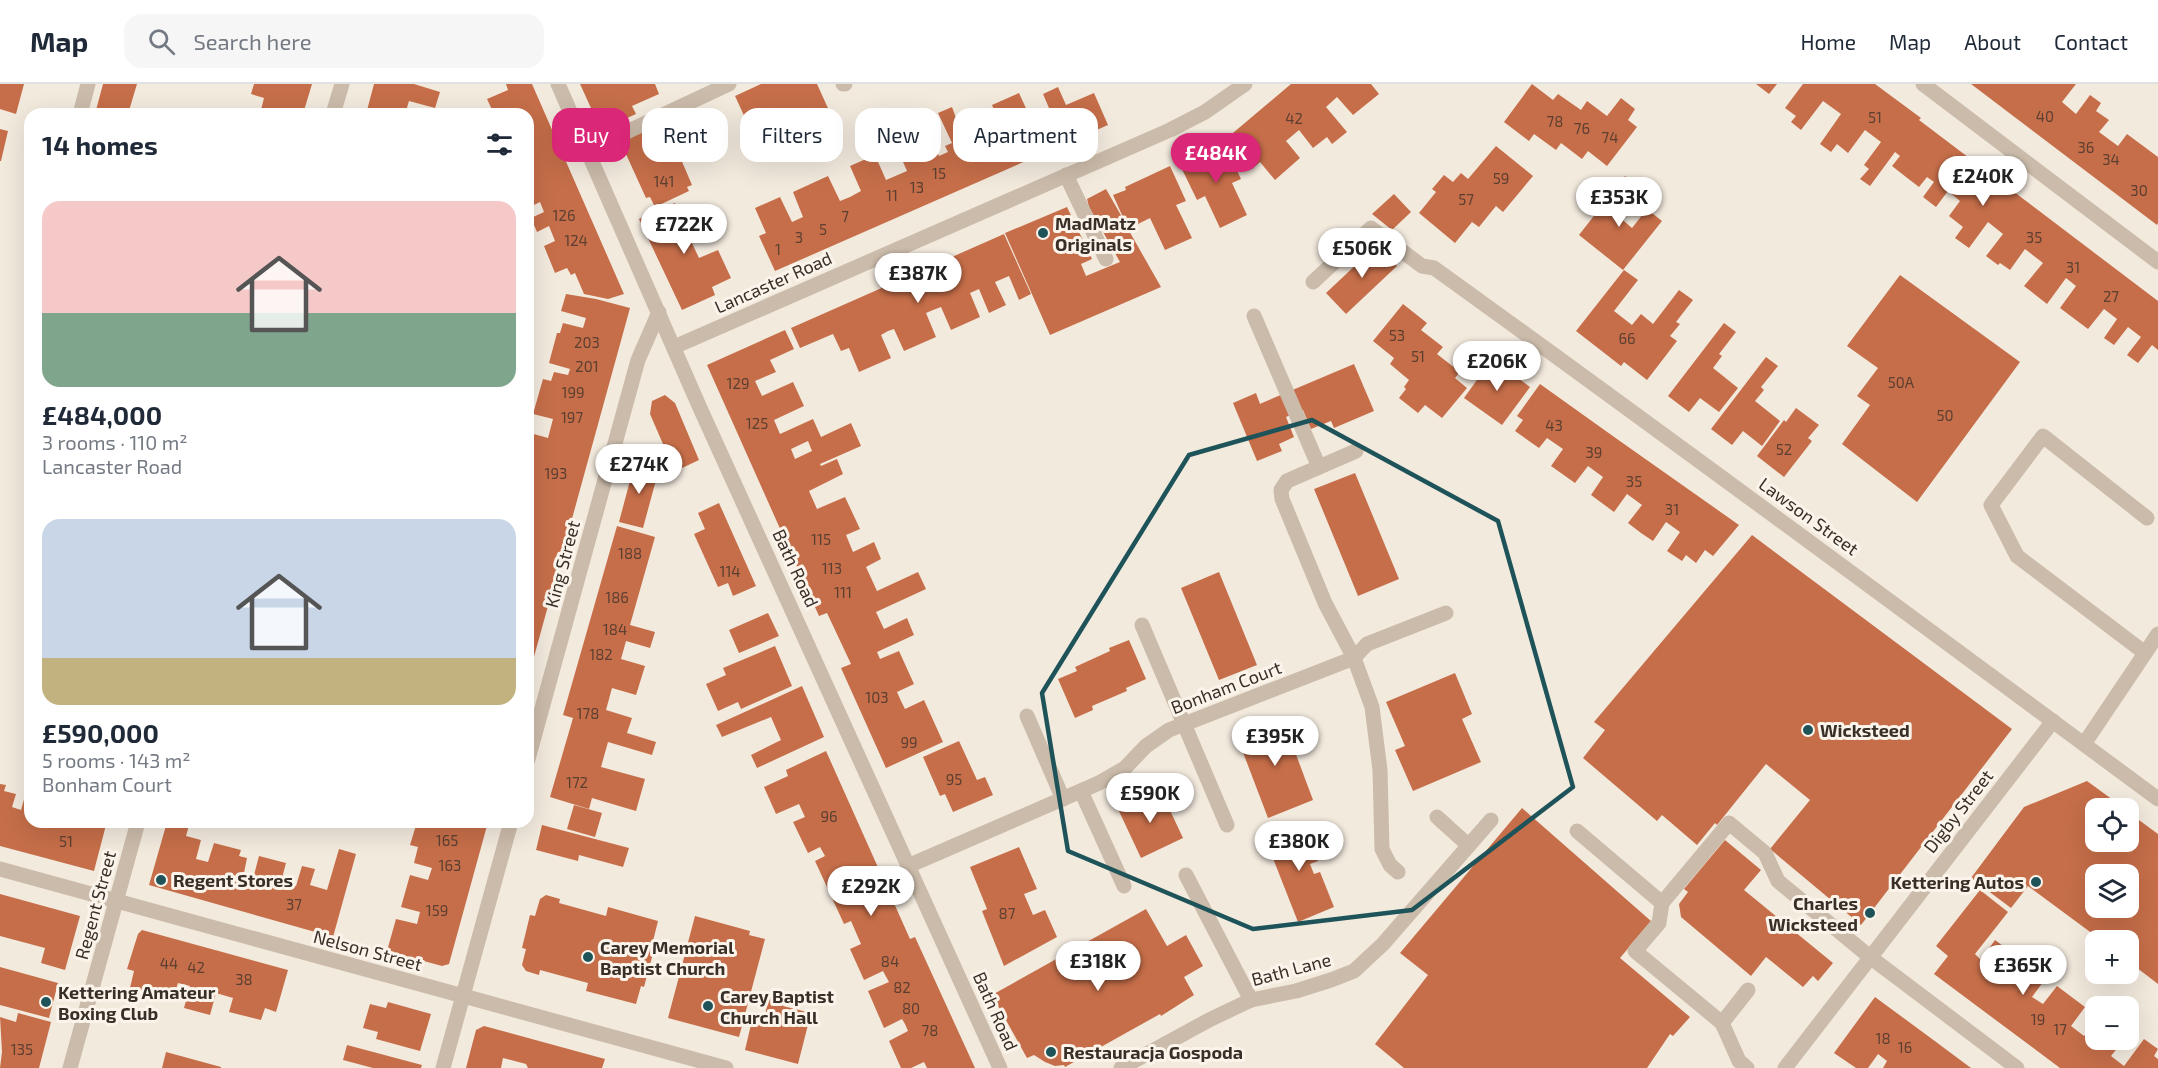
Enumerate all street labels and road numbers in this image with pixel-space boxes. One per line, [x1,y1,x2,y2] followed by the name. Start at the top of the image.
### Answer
[711,246,835,318] street label: Lancaster Road
[1755,472,1863,560] street label: Lawson Street
[540,518,584,610] street label: King Street
[768,525,824,611] street label: Bath Road
[1168,656,1285,718] street label: Bonham Court
[1919,765,1997,857] street label: Digby Street
[70,848,120,962] street label: Regent Street
[311,925,425,975] street label: Nelson Street
[1249,948,1333,990] street label: Bath Lane
[969,968,1023,1054] street label: Bath Road

